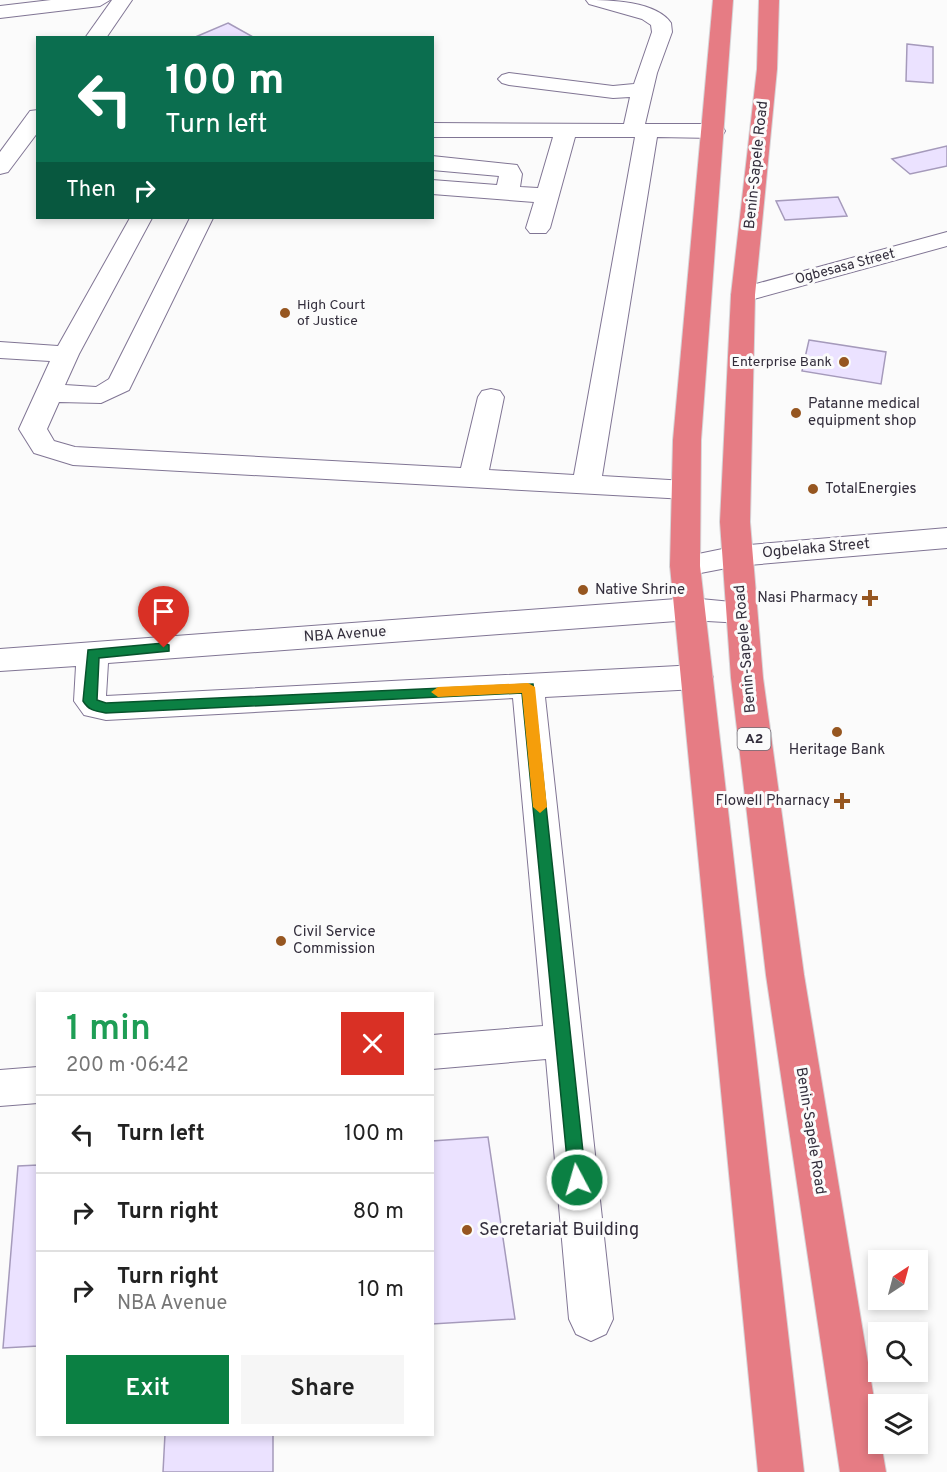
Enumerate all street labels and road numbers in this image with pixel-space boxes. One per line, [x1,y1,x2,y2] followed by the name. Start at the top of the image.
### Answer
[741,100,773,230] street label: Benin-Sapele Road
[793,245,897,289] street label: Ogbesasa Street
[761,535,871,563] street label: Ogbelaka Street
[731,584,761,714] street label: Benin-Sapele Road
[303,623,387,647] street label: NBA Avenue
[738,728,771,750] road number: A2
[791,1066,829,1196] street label: Benin-Sapele Road

